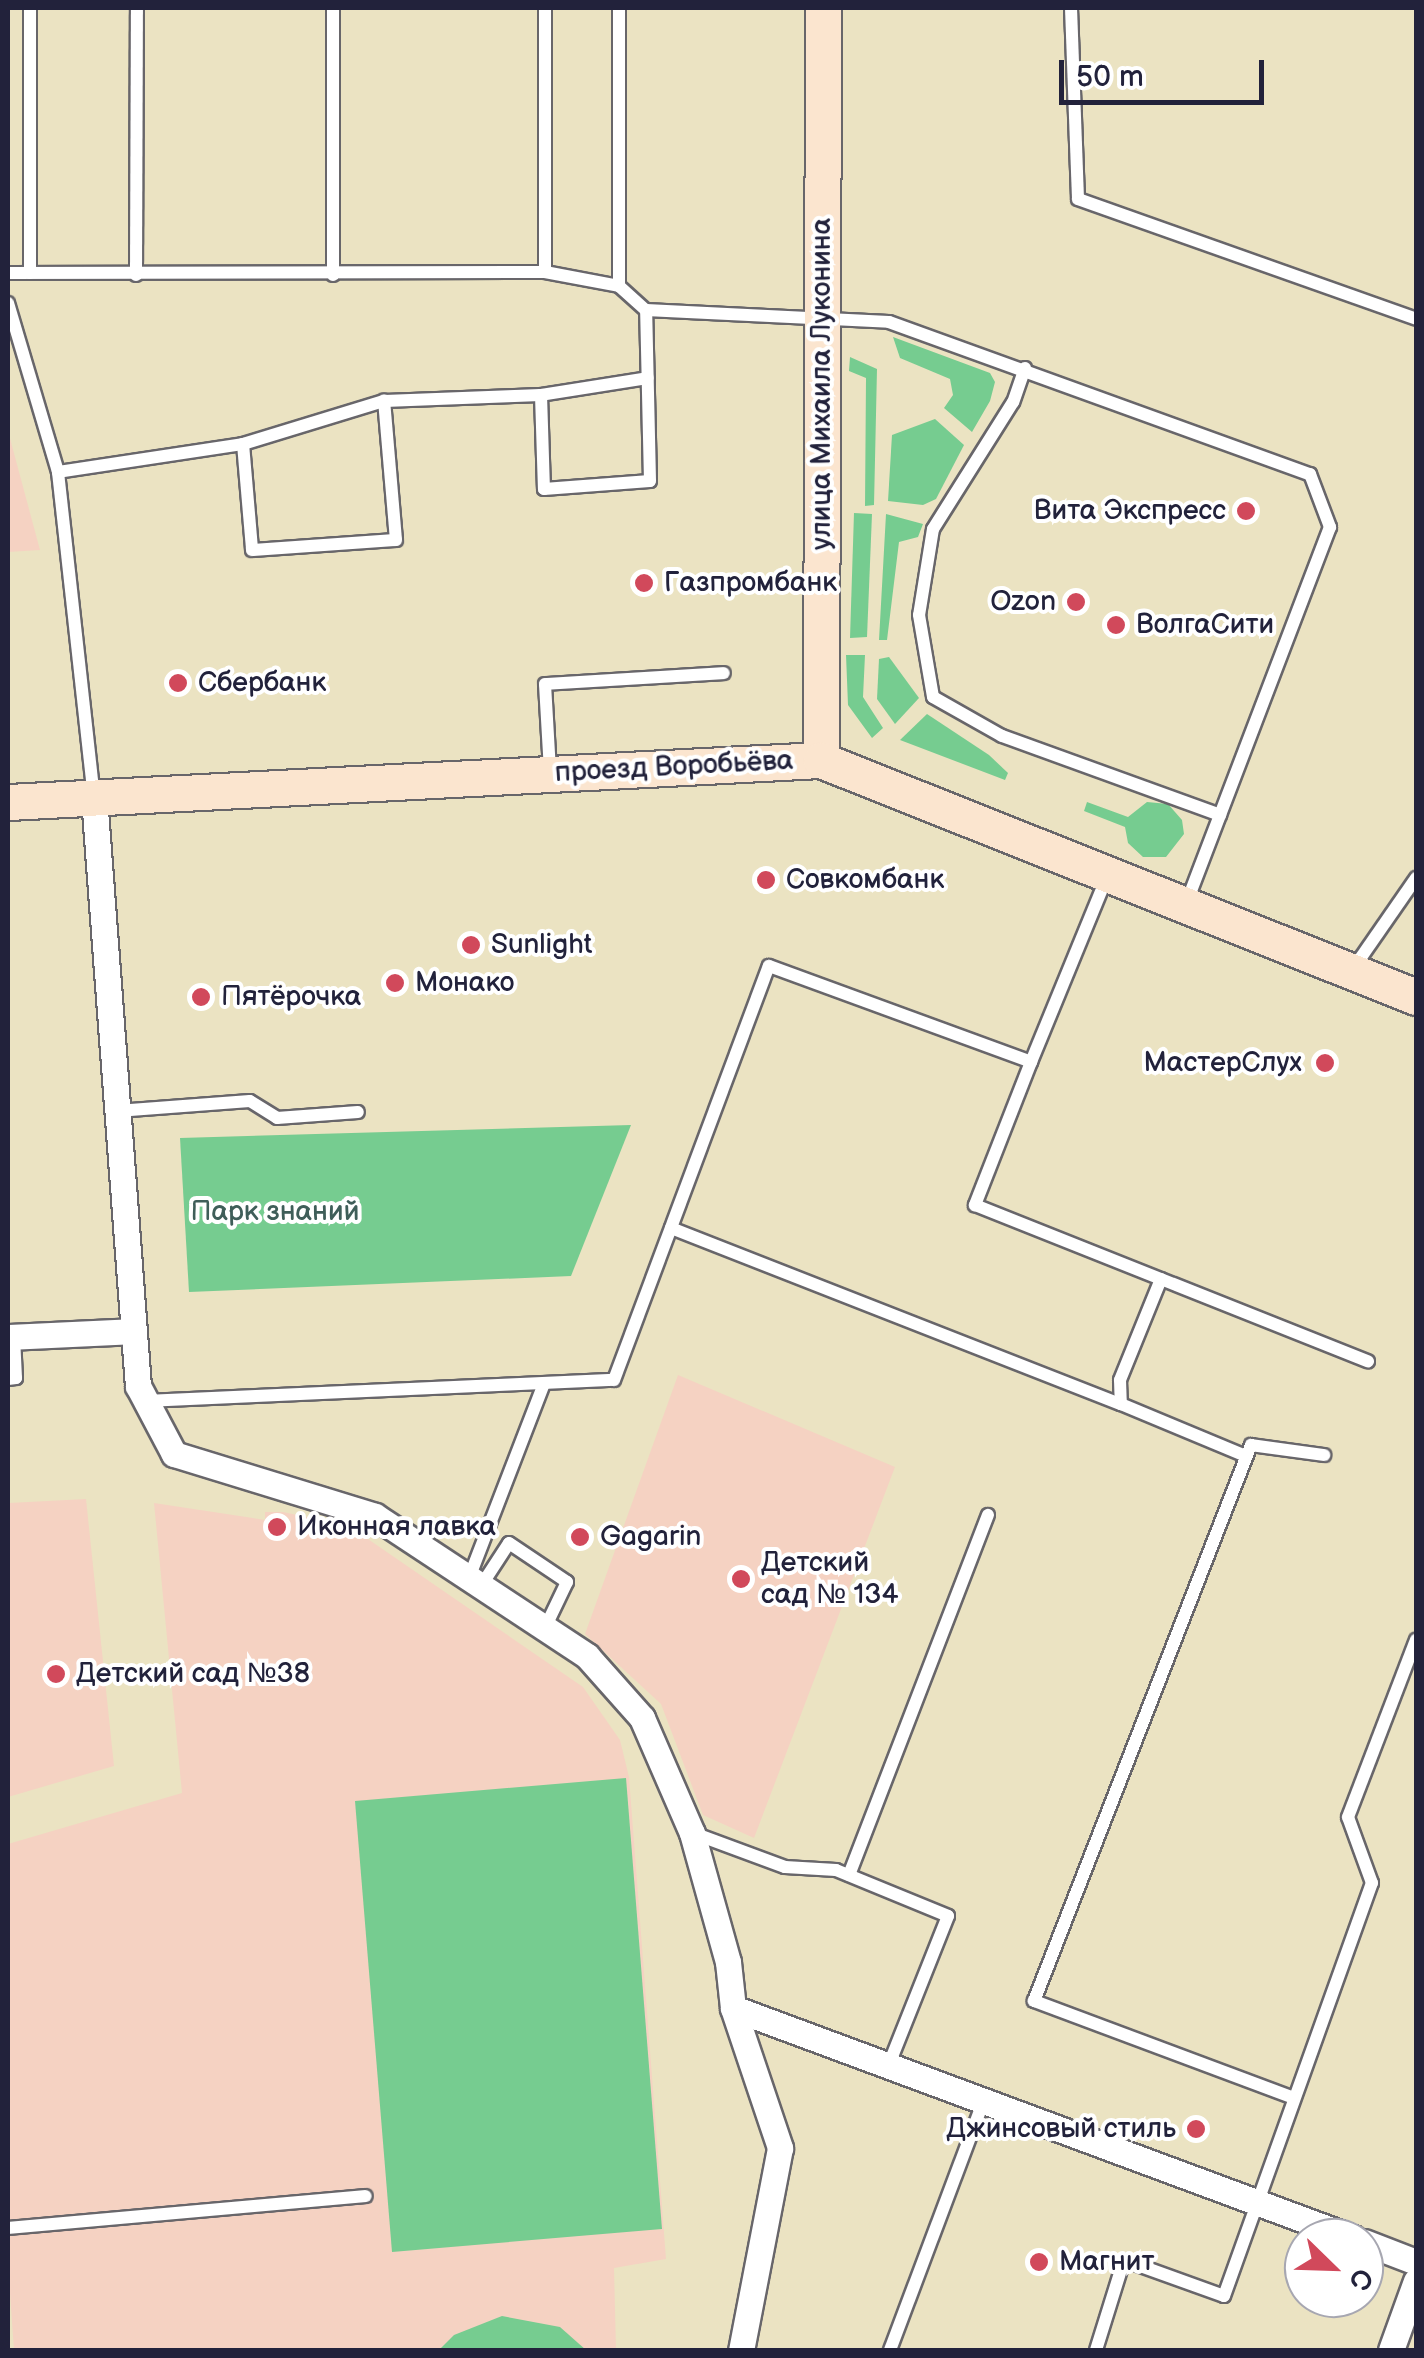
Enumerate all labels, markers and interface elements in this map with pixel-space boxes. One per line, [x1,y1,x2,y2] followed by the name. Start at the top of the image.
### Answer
[1064,40,1269,102] scale bar
[1076,59,1144,95] text: 50 m
[805,218,839,550] street label: улица Михаила Луконина
[1034,494,1226,528] place label: Вита Экспресс
[1235,500,1257,522] marker: Вита Экспресс
[664,566,837,600] place label: Газпромбанк
[633,572,655,594] marker: Газпромбанк
[990,585,1056,619] place label: Ozon
[1065,591,1087,613] marker: Ozon
[1136,608,1274,642] place label: ВолгаСити
[1105,614,1127,636] marker: ВолгаСити
[198,666,326,700] place label: Сбербанк
[167,672,189,694] marker: Сбербанк
[554,744,794,790] street label: проезд Воробьёва
[786,863,944,897] place label: Совкомбанк
[755,869,777,891] marker: Совкомбанк
[491,928,592,962] place label: Sunlight
[460,934,482,956] marker: Sunlight
[415,966,514,1000] place label: Монако
[384,972,406,994] marker: Монако
[221,980,361,1014] place label: Пятёрочка
[190,986,212,1008] marker: Пятёрочка
[1143,1046,1302,1080] place label: МастерСлух
[1312,1050,1338,1076] marker: МастерСлух
[190,1195,360,1229] park label: Парк знаний
[297,1510,496,1544] place label: Иконная лавка
[266,1516,288,1538] marker: Иконная лавка
[600,1520,701,1554] place label: Gagarin
[569,1526,591,1548] marker: Gagarin
[761,1546,899,1612] place label: Детский сад № 134
[730,1568,752,1590] marker: Детский сад № 134
[76,1657,310,1691] place label: Детский сад №38
[45,1663,67,1685] marker: Детский сад №38
[946,2112,1176,2146] place label: Джинсовый стиль
[1185,2118,1207,2140] marker: Джинсовый стиль
[1284,2218,1384,2318] north arrow
[1059,2245,1154,2279] place label: Магнит
[1028,2251,1050,2273] marker: Магнит
[1341,2264,1379,2295] text: С

